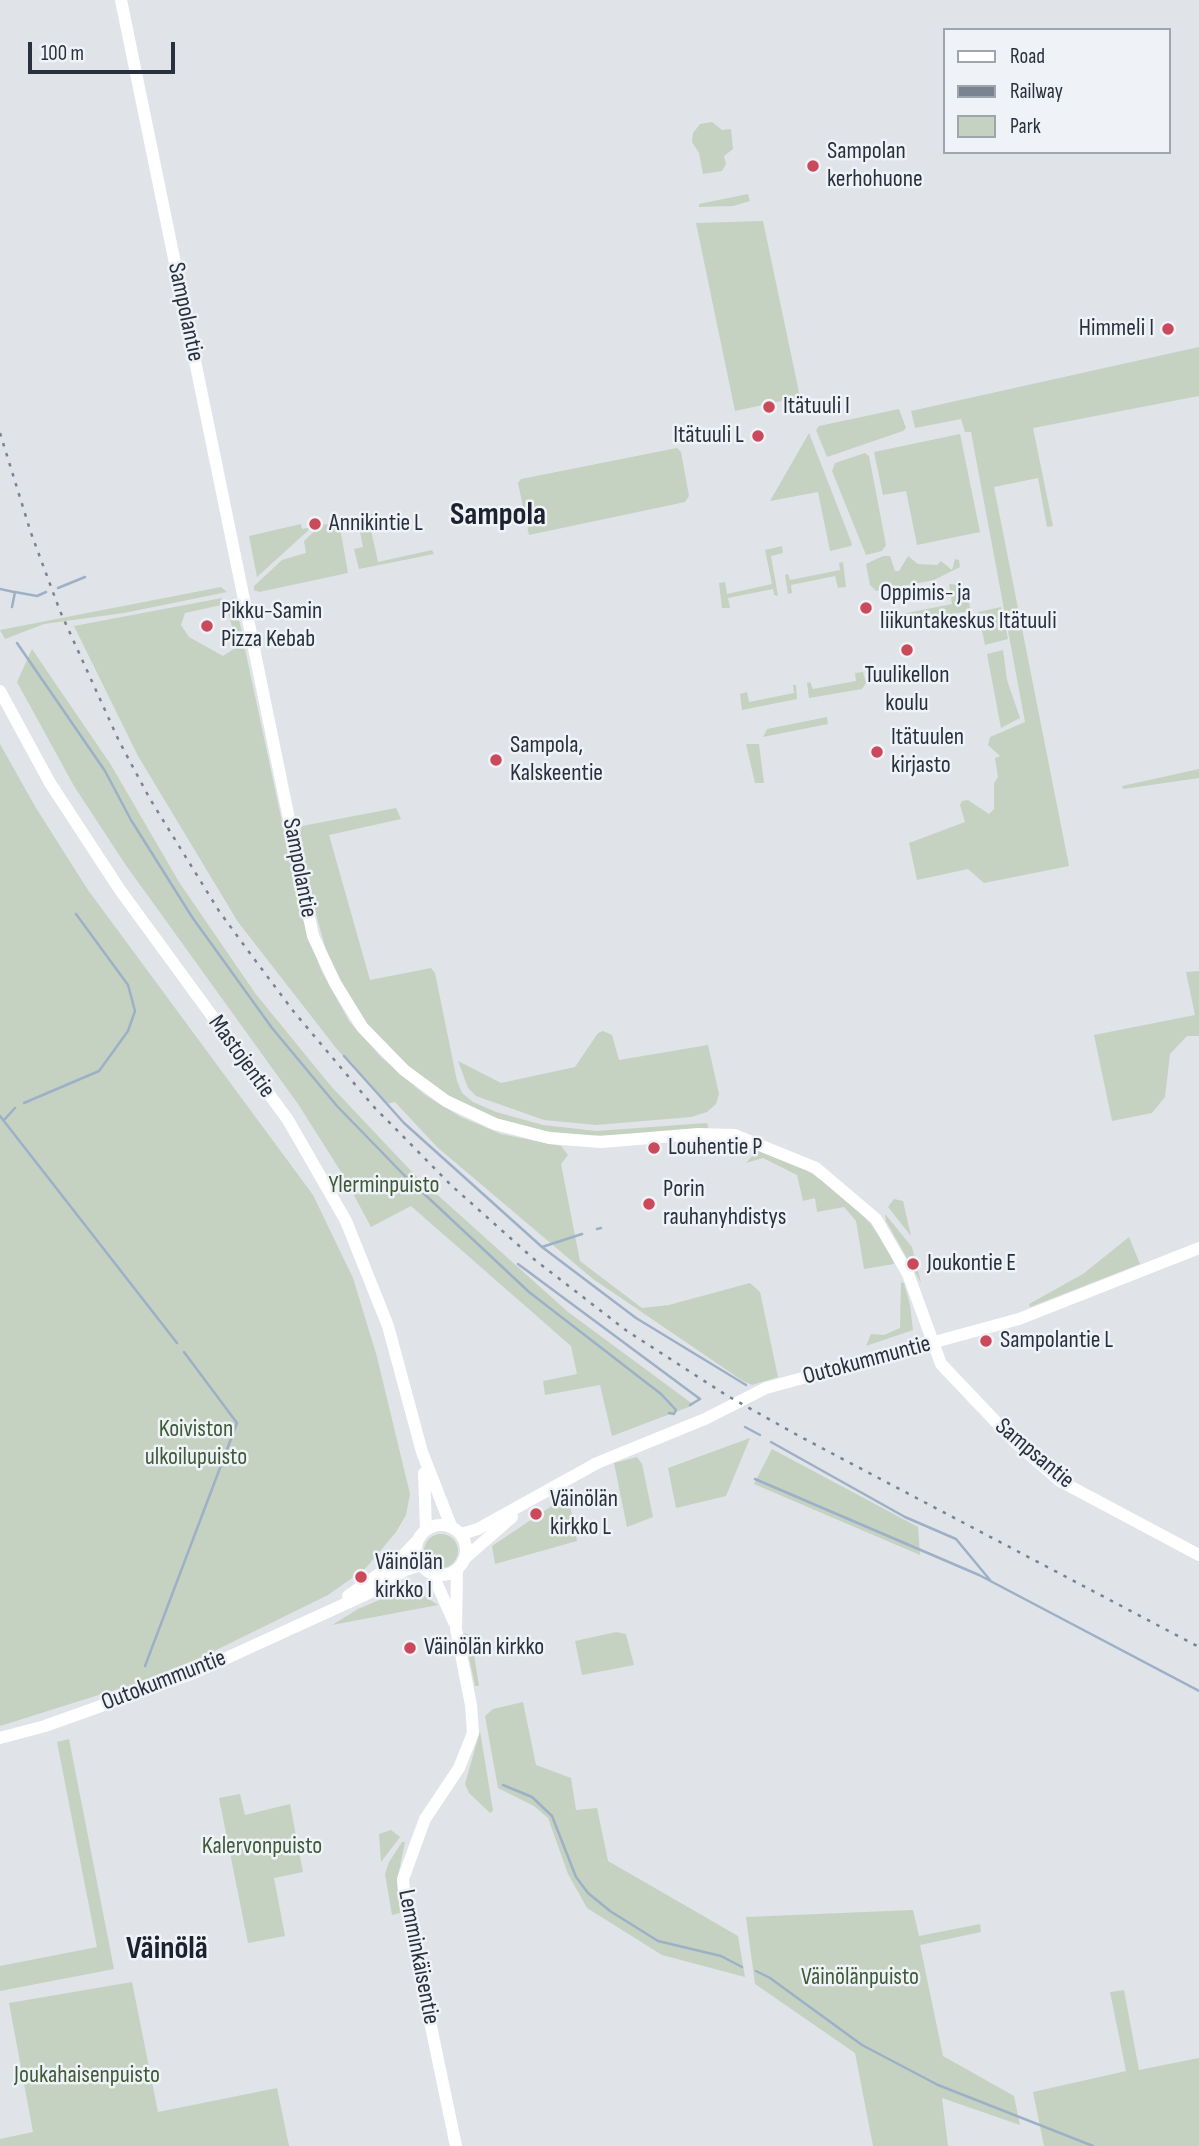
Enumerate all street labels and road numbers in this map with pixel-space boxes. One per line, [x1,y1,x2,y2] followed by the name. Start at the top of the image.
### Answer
[160,260,210,364] street label: Sampolantie
[275,816,323,920] street label: Sampolantie
[201,1010,281,1104] street label: Mastojentie
[800,1330,934,1392] street label: Outokummuntie
[989,1413,1079,1495] street label: Sampsantie
[98,1644,230,1718] street label: Outokummuntie
[391,1887,445,2027] street label: Lemminkäisentie

